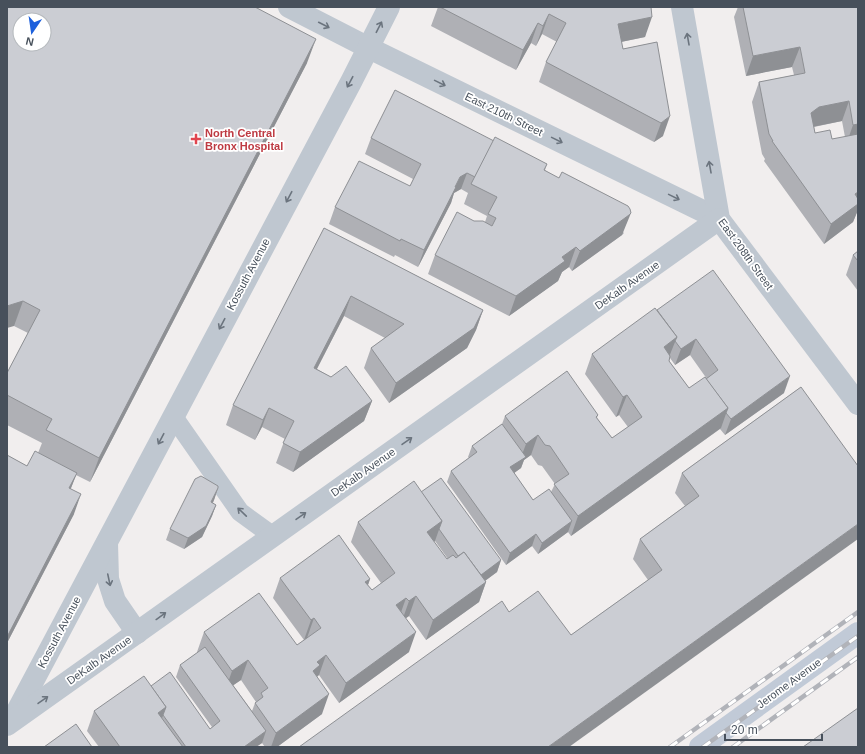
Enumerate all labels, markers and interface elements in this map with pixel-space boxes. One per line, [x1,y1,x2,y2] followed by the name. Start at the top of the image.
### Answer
[12,12,52,52] north arrow
[318,22,330,29] one-way arrow
[376,22,383,34] one-way arrow
[684,33,692,46] one-way arrow
[24,35,35,48] text: N
[346,76,354,88] one-way arrow
[434,80,446,87] one-way arrow
[463,90,545,138] street label: East 210th Street
[205,127,283,152] place label: North Central Bronx Hospital
[190,133,202,145] marker: North Central Bronx Hospital
[551,137,563,144] one-way arrow
[706,161,714,174] one-way arrow
[285,191,293,203] one-way arrow
[668,194,680,201] one-way arrow
[716,216,776,292] street label: East 208th Street
[224,236,272,312] street label: Kossuth Avenue
[593,258,661,312] street label: DeKalb Avenue
[218,318,225,330] one-way arrow
[157,433,164,445] one-way arrow
[401,437,412,445] one-way arrow
[329,445,397,499] street label: DeKalb Avenue
[237,507,247,517] one-way arrow
[295,512,306,520] one-way arrow
[106,574,114,587] one-way arrow
[35,594,83,670] street label: Kossuth Avenue
[155,612,166,620] one-way arrow
[65,633,133,687] street label: DeKalb Avenue
[755,656,823,710] street label: Jerome Avenue
[37,695,48,704] one-way arrow
[725,716,822,742] scale bar
[731,723,758,737] text: 20 m

